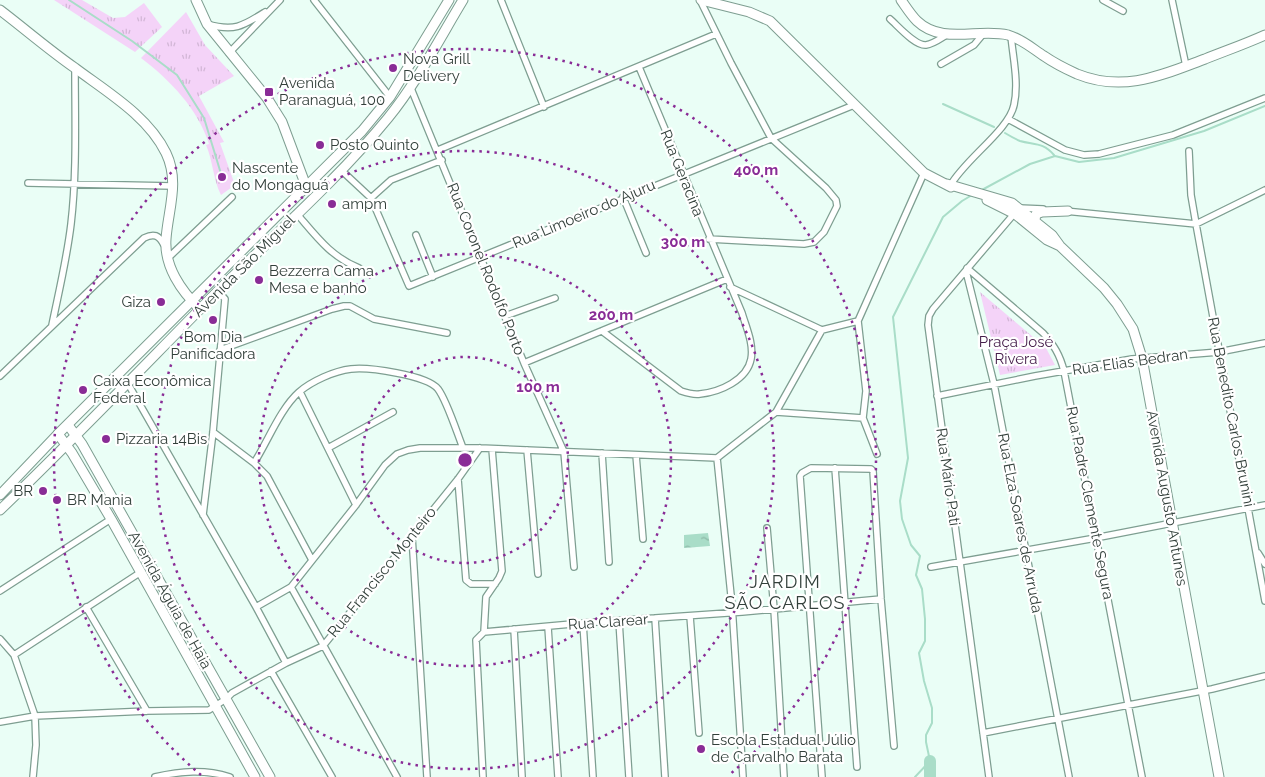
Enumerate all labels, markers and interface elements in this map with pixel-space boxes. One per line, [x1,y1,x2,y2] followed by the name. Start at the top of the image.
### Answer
[403,50,471,85] place label: Nova Grill Delivery
[387,62,399,74] marker: Nova Grill Delivery
[279,74,385,109] place label: Avenida Paranaguá, 100
[263,86,275,98] marker: Avenida Paranaguá, 100
[656,127,708,219] street label: Rua Geracina
[330,136,419,154] place label: Posto Quinto
[314,139,326,151] marker: Posto Quinto
[232,159,329,194] place label: Nascente do Mongaguá
[734,161,778,179] text: 400 m
[216,171,228,183] marker: Nascente do Mongaguá
[510,176,658,252] street label: Rua Limoeiro do Ajuru
[443,180,529,358] street label: Rua Coronel Rodolfo Porto
[342,195,387,213] place label: ampm
[326,198,338,210] marker: ampm
[189,211,299,321] street label: Avenida São Miguel
[661,233,705,251] text: 300 m
[269,262,374,297] place label: Bezzerra Cama Mesa e banho
[253,274,265,286] marker: Bezzerra Cama Mesa e banho
[121,293,151,311] place label: Giza
[155,296,167,308] marker: Giza
[589,306,633,324] text: 200 m
[207,314,219,326] marker: Bom Dia Panificadora
[1204,315,1258,509] street label: Rua Benedito Carlos Brunini
[170,328,256,363] place label: Bom Dia Panificadora
[979,333,1054,368] park label: Praça José Rivera
[1071,345,1189,379] street label: Rua Elias Bedran
[93,372,211,407] place label: Caixa Econômica Federal
[516,378,560,396] text: 100 m
[77,384,89,396] marker: Caixa Econômica Federal
[1062,405,1118,601] street label: Rua Padre Clemente Segura
[1143,409,1191,587] street label: Avenida Augusto Antunes
[932,427,964,527] street label: Rua Mário Pati
[116,430,207,448] place label: Pizzaria 14Bis
[994,432,1046,614] street label: Rua Elza Soares de Arruda
[100,433,112,445] marker: Pizzaria 14Bis
[456,451,474,469] centre of rings
[13,482,33,500] place label: BR
[37,485,49,497] marker: BR
[67,491,132,509] place label: BR Mania
[51,494,63,506] marker: BR Mania
[324,503,440,641] street label: Rua Francisco Monteiro
[125,528,215,672] street label: Avenida Águia de Haia
[724,571,846,613] district label: JARDIM SÃO CARLOS
[567,610,649,634] street label: Rua Clarear
[711,731,856,766] place label: Escola Estadual Júlio de Carvalho Barata
[695,743,707,755] marker: Escola Estadual Júlio de Carvalho Barata

